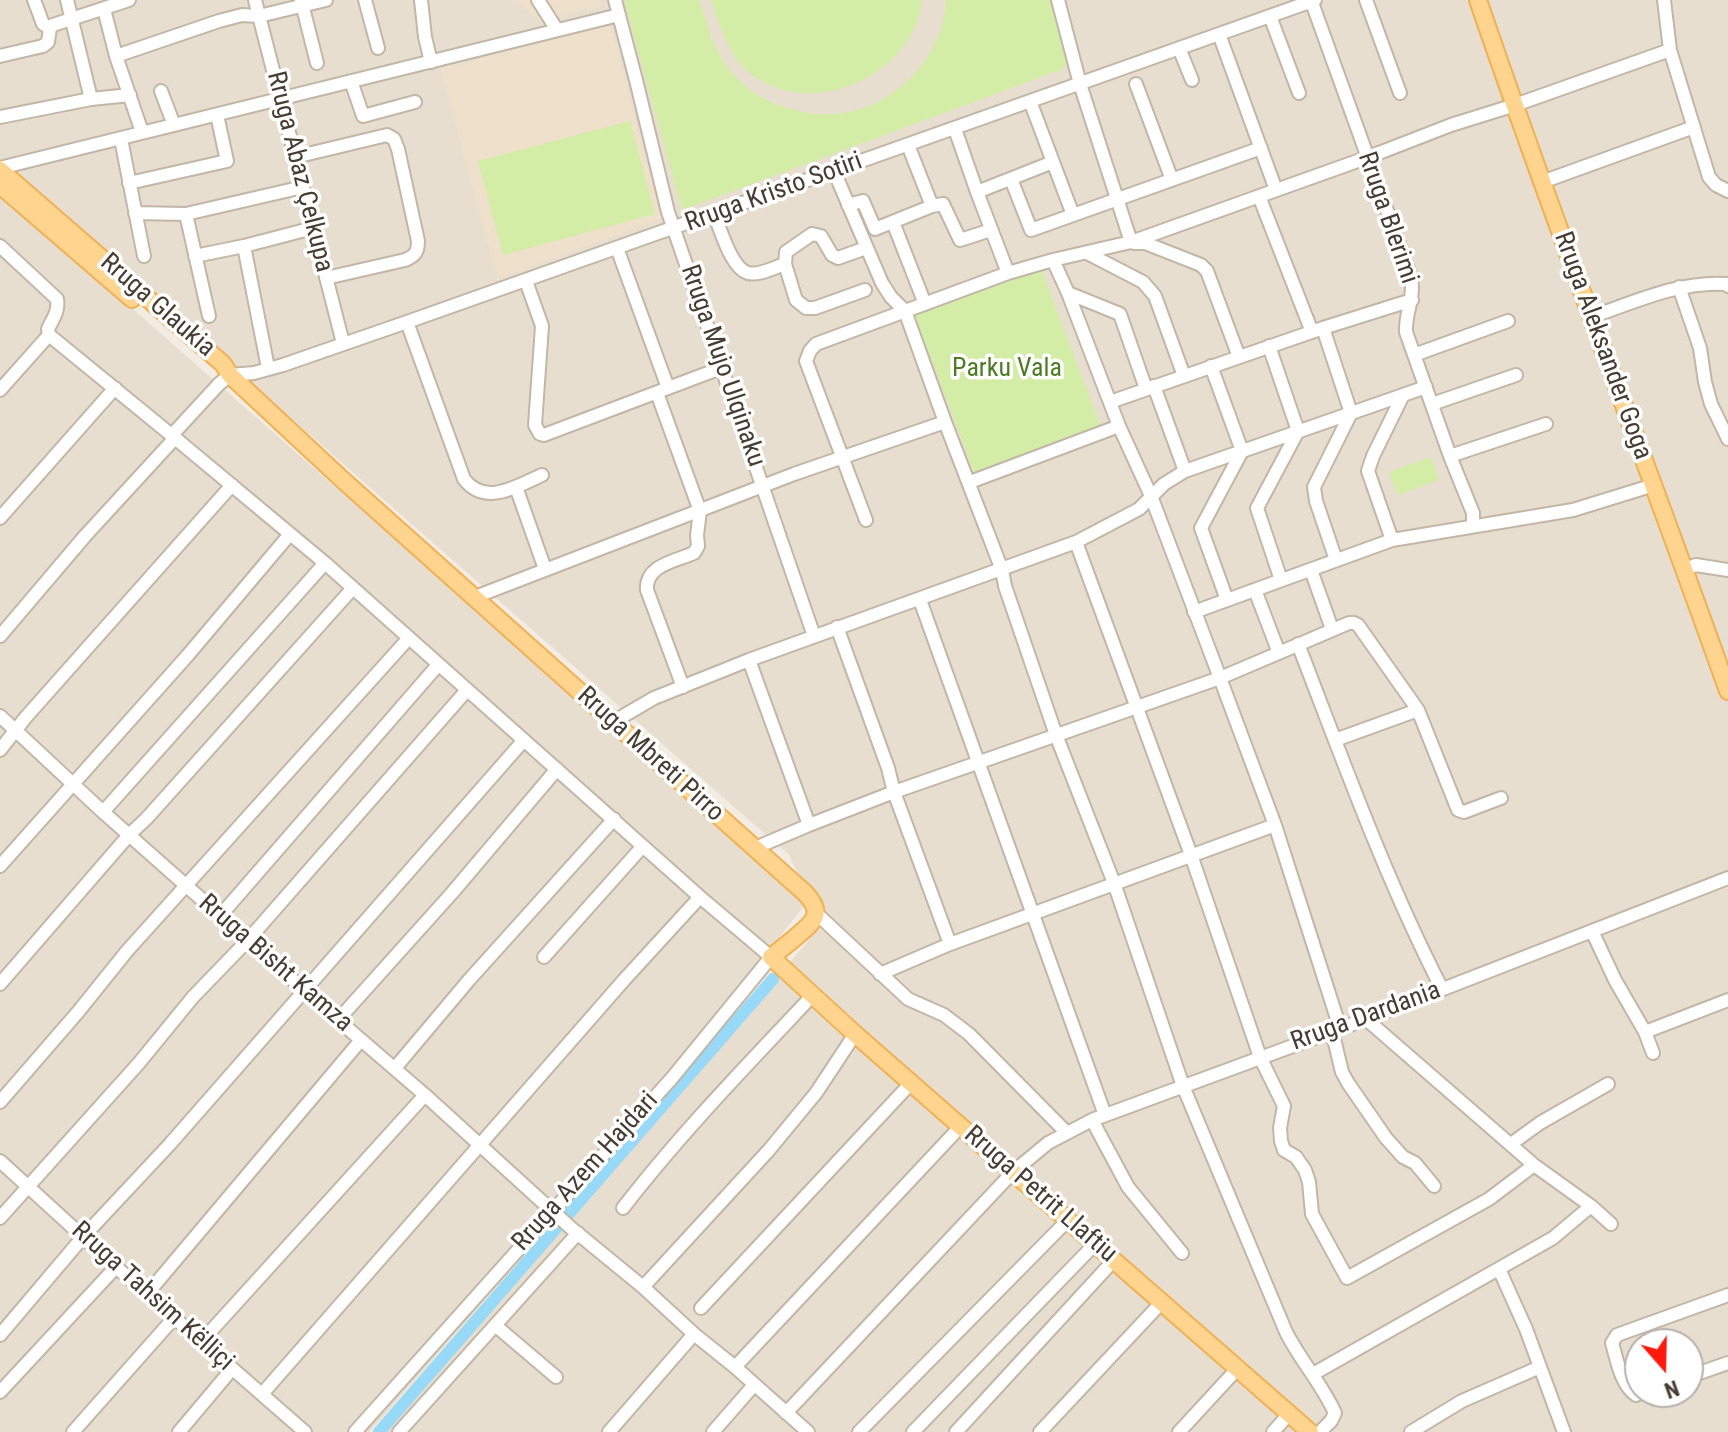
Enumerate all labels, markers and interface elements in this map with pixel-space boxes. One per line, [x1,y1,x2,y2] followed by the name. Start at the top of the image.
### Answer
[259,68,339,276] street label: Rruga Abaz Çelkupa
[681,147,867,239] street label: Rruga Kristo Sotiri
[1350,148,1424,288] street label: Rruga Blerimi
[1546,228,1658,464] street label: Rruga Aleksander Goga
[93,248,221,364] street label: Rruga Glaukia
[673,261,771,471] street label: Rruga Mujo Ulqinaku
[952,353,1062,385] park label: Parku Vala
[570,681,730,829] street label: Rruga Mbreti Pirro
[192,889,358,1039] street label: Rruga Bisht Kamza
[1287,976,1445,1058] street label: Rruga Dardania
[506,1086,666,1258] street label: Rruga Azem Hajdari
[957,1120,1123,1270] street label: Rruga Petrit Llaftiu
[64,1216,240,1378] street label: Rruga Tahsim Këlliçi
[1624,1328,1704,1408] north arrow
[1661,1375,1682,1403] text: N

